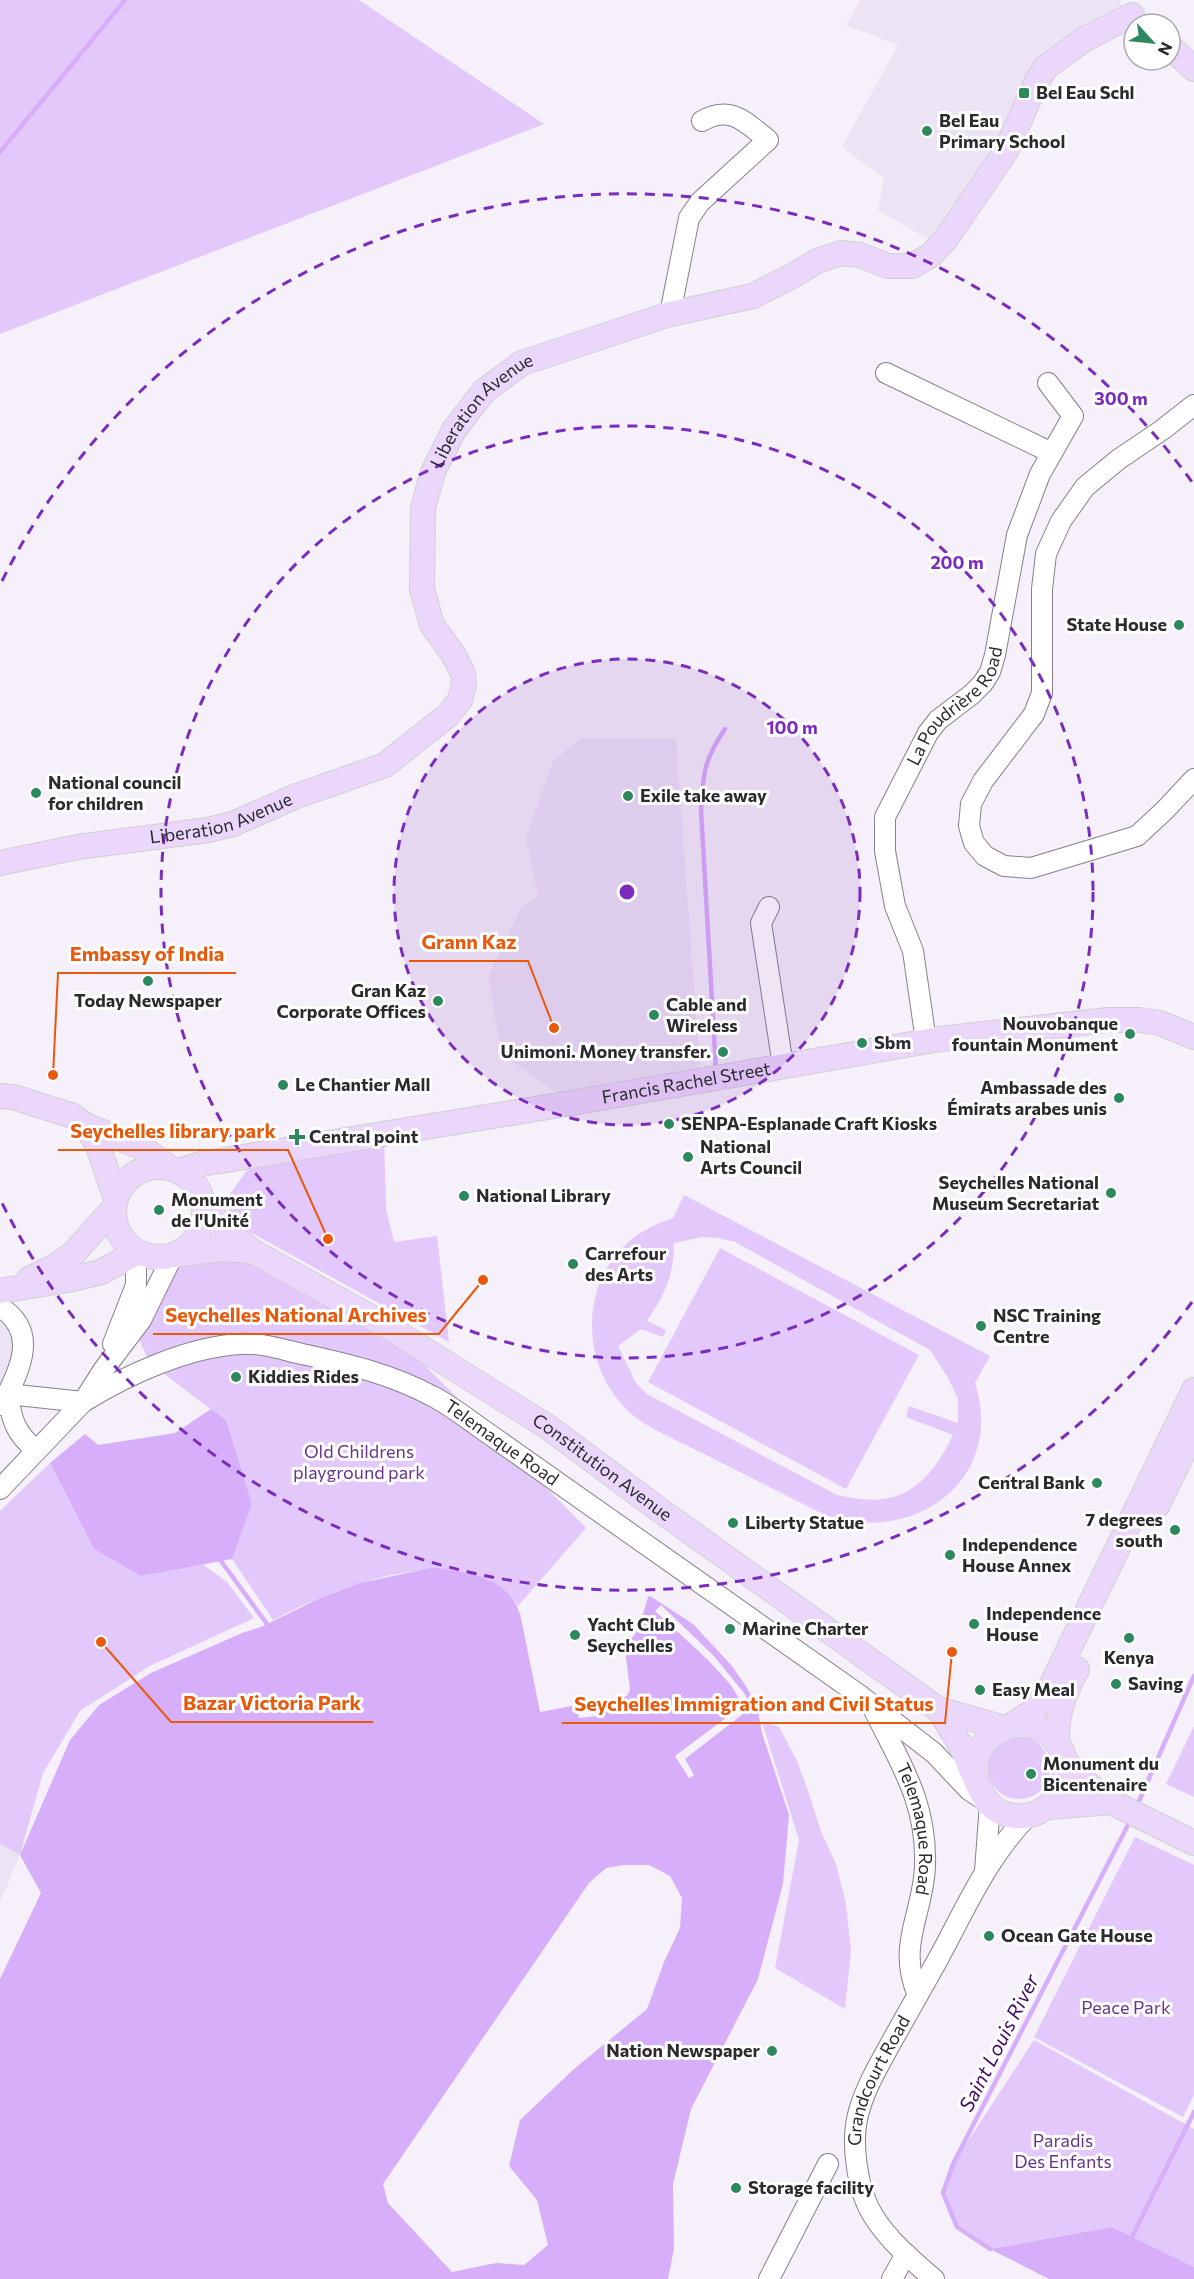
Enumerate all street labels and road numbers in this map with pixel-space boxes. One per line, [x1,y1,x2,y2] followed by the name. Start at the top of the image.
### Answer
[425,348,536,471] street label: Liberation Avenue
[901,645,1006,769] street label: La Poudrière Road
[148,787,295,848] street label: Liberation Avenue
[600,1057,772,1108] street label: Francis Rachel Street
[441,1394,563,1490] street label: Telemaque Road
[529,1408,677,1525] street label: Constitution Avenue
[892,1759,937,1897] street label: Telemaque Road
[843,2011,914,2146] street label: Grandcourt Road

